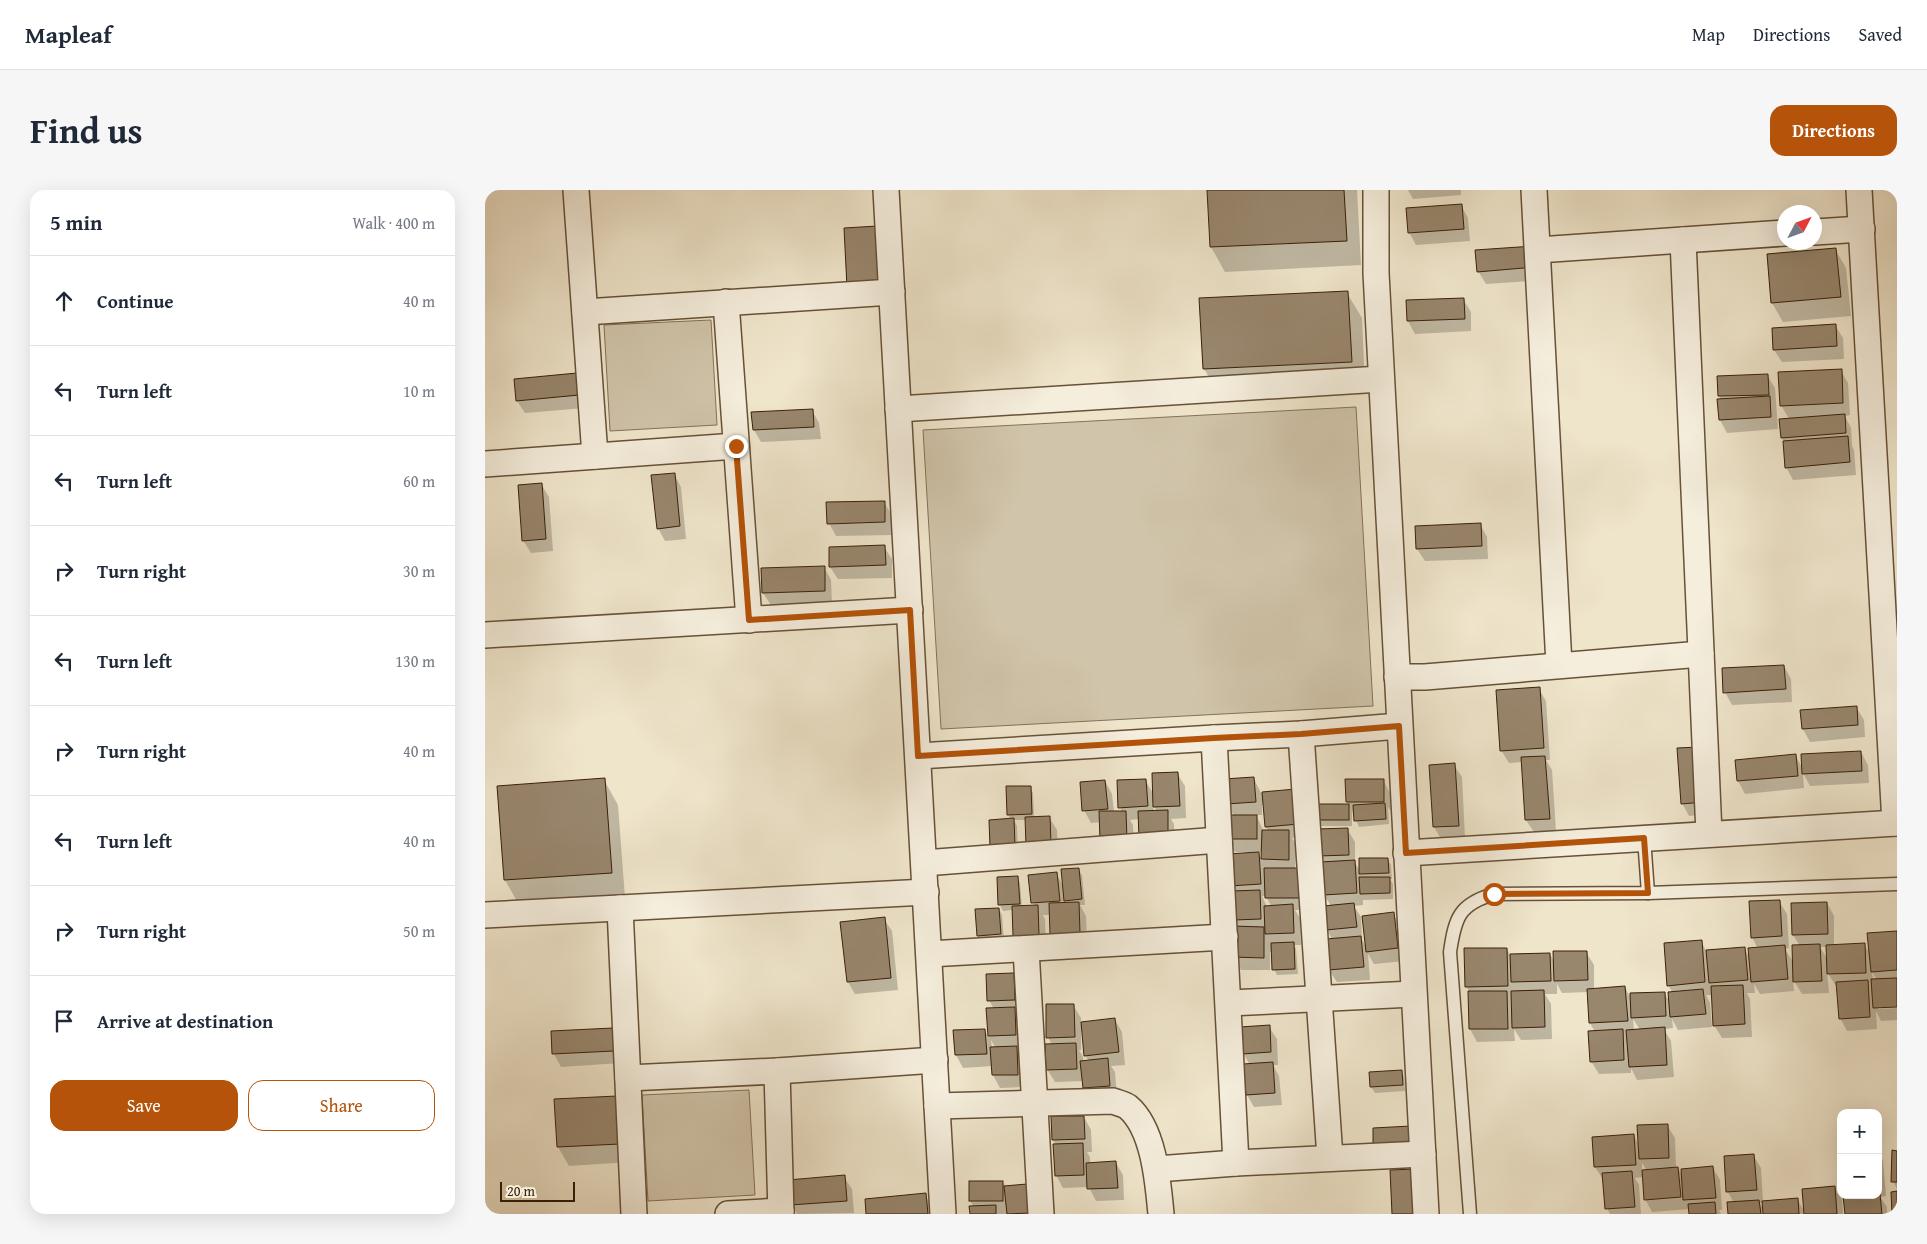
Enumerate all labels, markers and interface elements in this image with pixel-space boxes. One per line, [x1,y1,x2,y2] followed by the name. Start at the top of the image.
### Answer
[25,17,112,52] text: Mapleaf
[1692,21,1725,48] text: Map
[1753,21,1830,48] text: Directions
[1858,21,1902,48] text: Saved
[30,105,143,156] text: Find us
[1770,105,1897,156] button: Directions
[1777,205,1822,250] north arrow
[50,207,102,238] text: 5 min
[352,211,435,235] text: Walk · 400 m
[50,287,78,315] icon: ahead
[97,287,174,315] text: Continue
[403,289,435,313] text: 40 m
[50,377,78,405] icon: left
[97,377,172,405] text: Turn left
[403,379,435,403] text: 10 m
[725,435,748,458] route end
[50,467,78,495] icon: left
[97,467,172,495] text: Turn left
[403,469,435,493] text: 60 m
[50,557,78,585] icon: right
[97,557,186,585] text: Turn right
[403,559,435,583] text: 30 m
[50,647,78,675] icon: left
[97,647,172,675] text: Turn left
[395,649,435,673] text: 130 m
[50,737,78,765] icon: right
[97,737,186,765] text: Turn right
[403,739,435,763] text: 40 m
[50,827,78,855] icon: left
[97,827,172,855] text: Turn left
[403,829,435,853] text: 40 m
[1483,883,1506,906] route start
[50,917,78,945] icon: right
[97,917,186,945] text: Turn right
[403,919,435,943] text: 50 m
[50,1007,78,1035] icon: arrive
[97,1007,273,1035] text: Arrive at destination
[50,1080,238,1131] button: Save
[248,1080,435,1131] button: Share
[1837,1109,1882,1199] map controls
[1837,1109,1882,1154] button: +
[1837,1154,1882,1199] button: −
[500,1179,575,1202] scale bar
[507,1181,535,1201] text: 20 m

